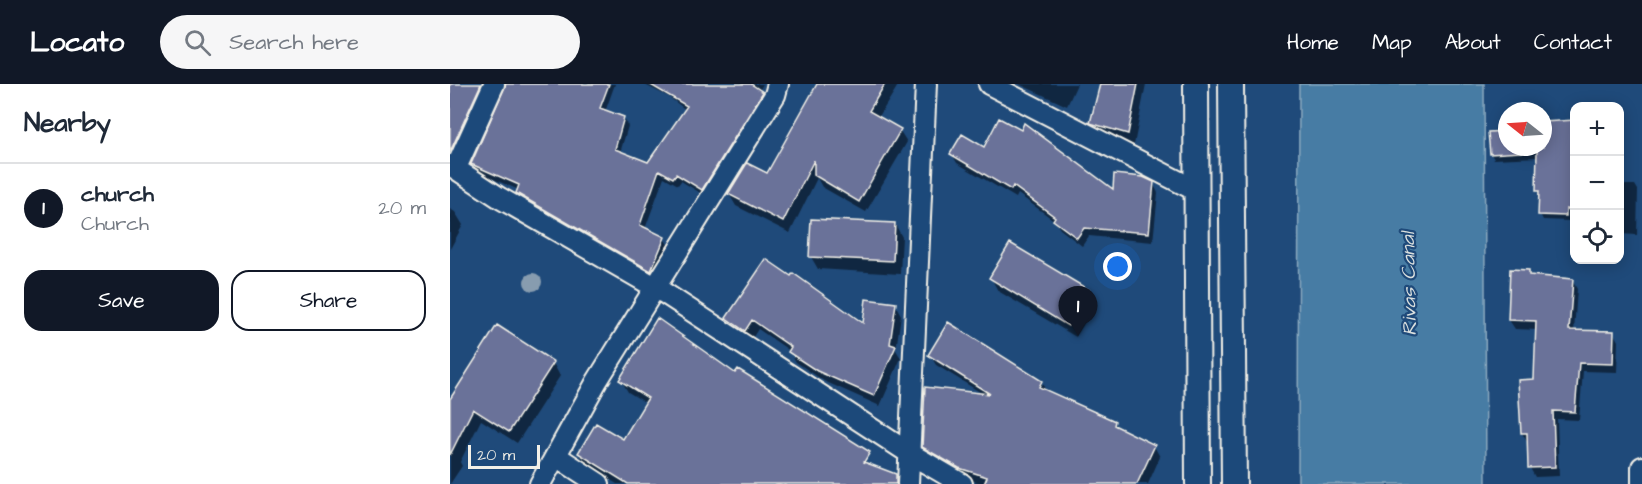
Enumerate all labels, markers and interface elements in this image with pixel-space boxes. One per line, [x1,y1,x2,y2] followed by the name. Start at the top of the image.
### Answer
[160,15,580,69] search box
[30,23,124,62] text: Locato
[181,26,214,59] icon: search
[229,27,359,58] text: Search here
[1287,28,1339,57] text: Home
[1372,28,1412,57] text: Map
[1445,28,1501,57] text: About
[1534,28,1612,57] text: Contact
[1498,102,1552,156] north arrow
[1570,102,1624,264] map controls
[1570,102,1624,156] button: +
[24,105,111,141] text: Nearby
[1570,156,1624,210] button: −
[81,179,154,210] text: church
[42,194,45,222] text: 1
[378,194,426,222] text: 20 m
[81,210,149,238] text: Church
[1570,210,1624,264] button: locate
[1394,229,1424,336] water label: Rivas Canal
[1103,252,1132,281] your location
[24,270,219,331] button: Save
[231,270,426,331] button: Share
[1058,286,1098,336] pin: 1
[468,442,540,470] scale bar
[477,444,515,466] text: 20 m

